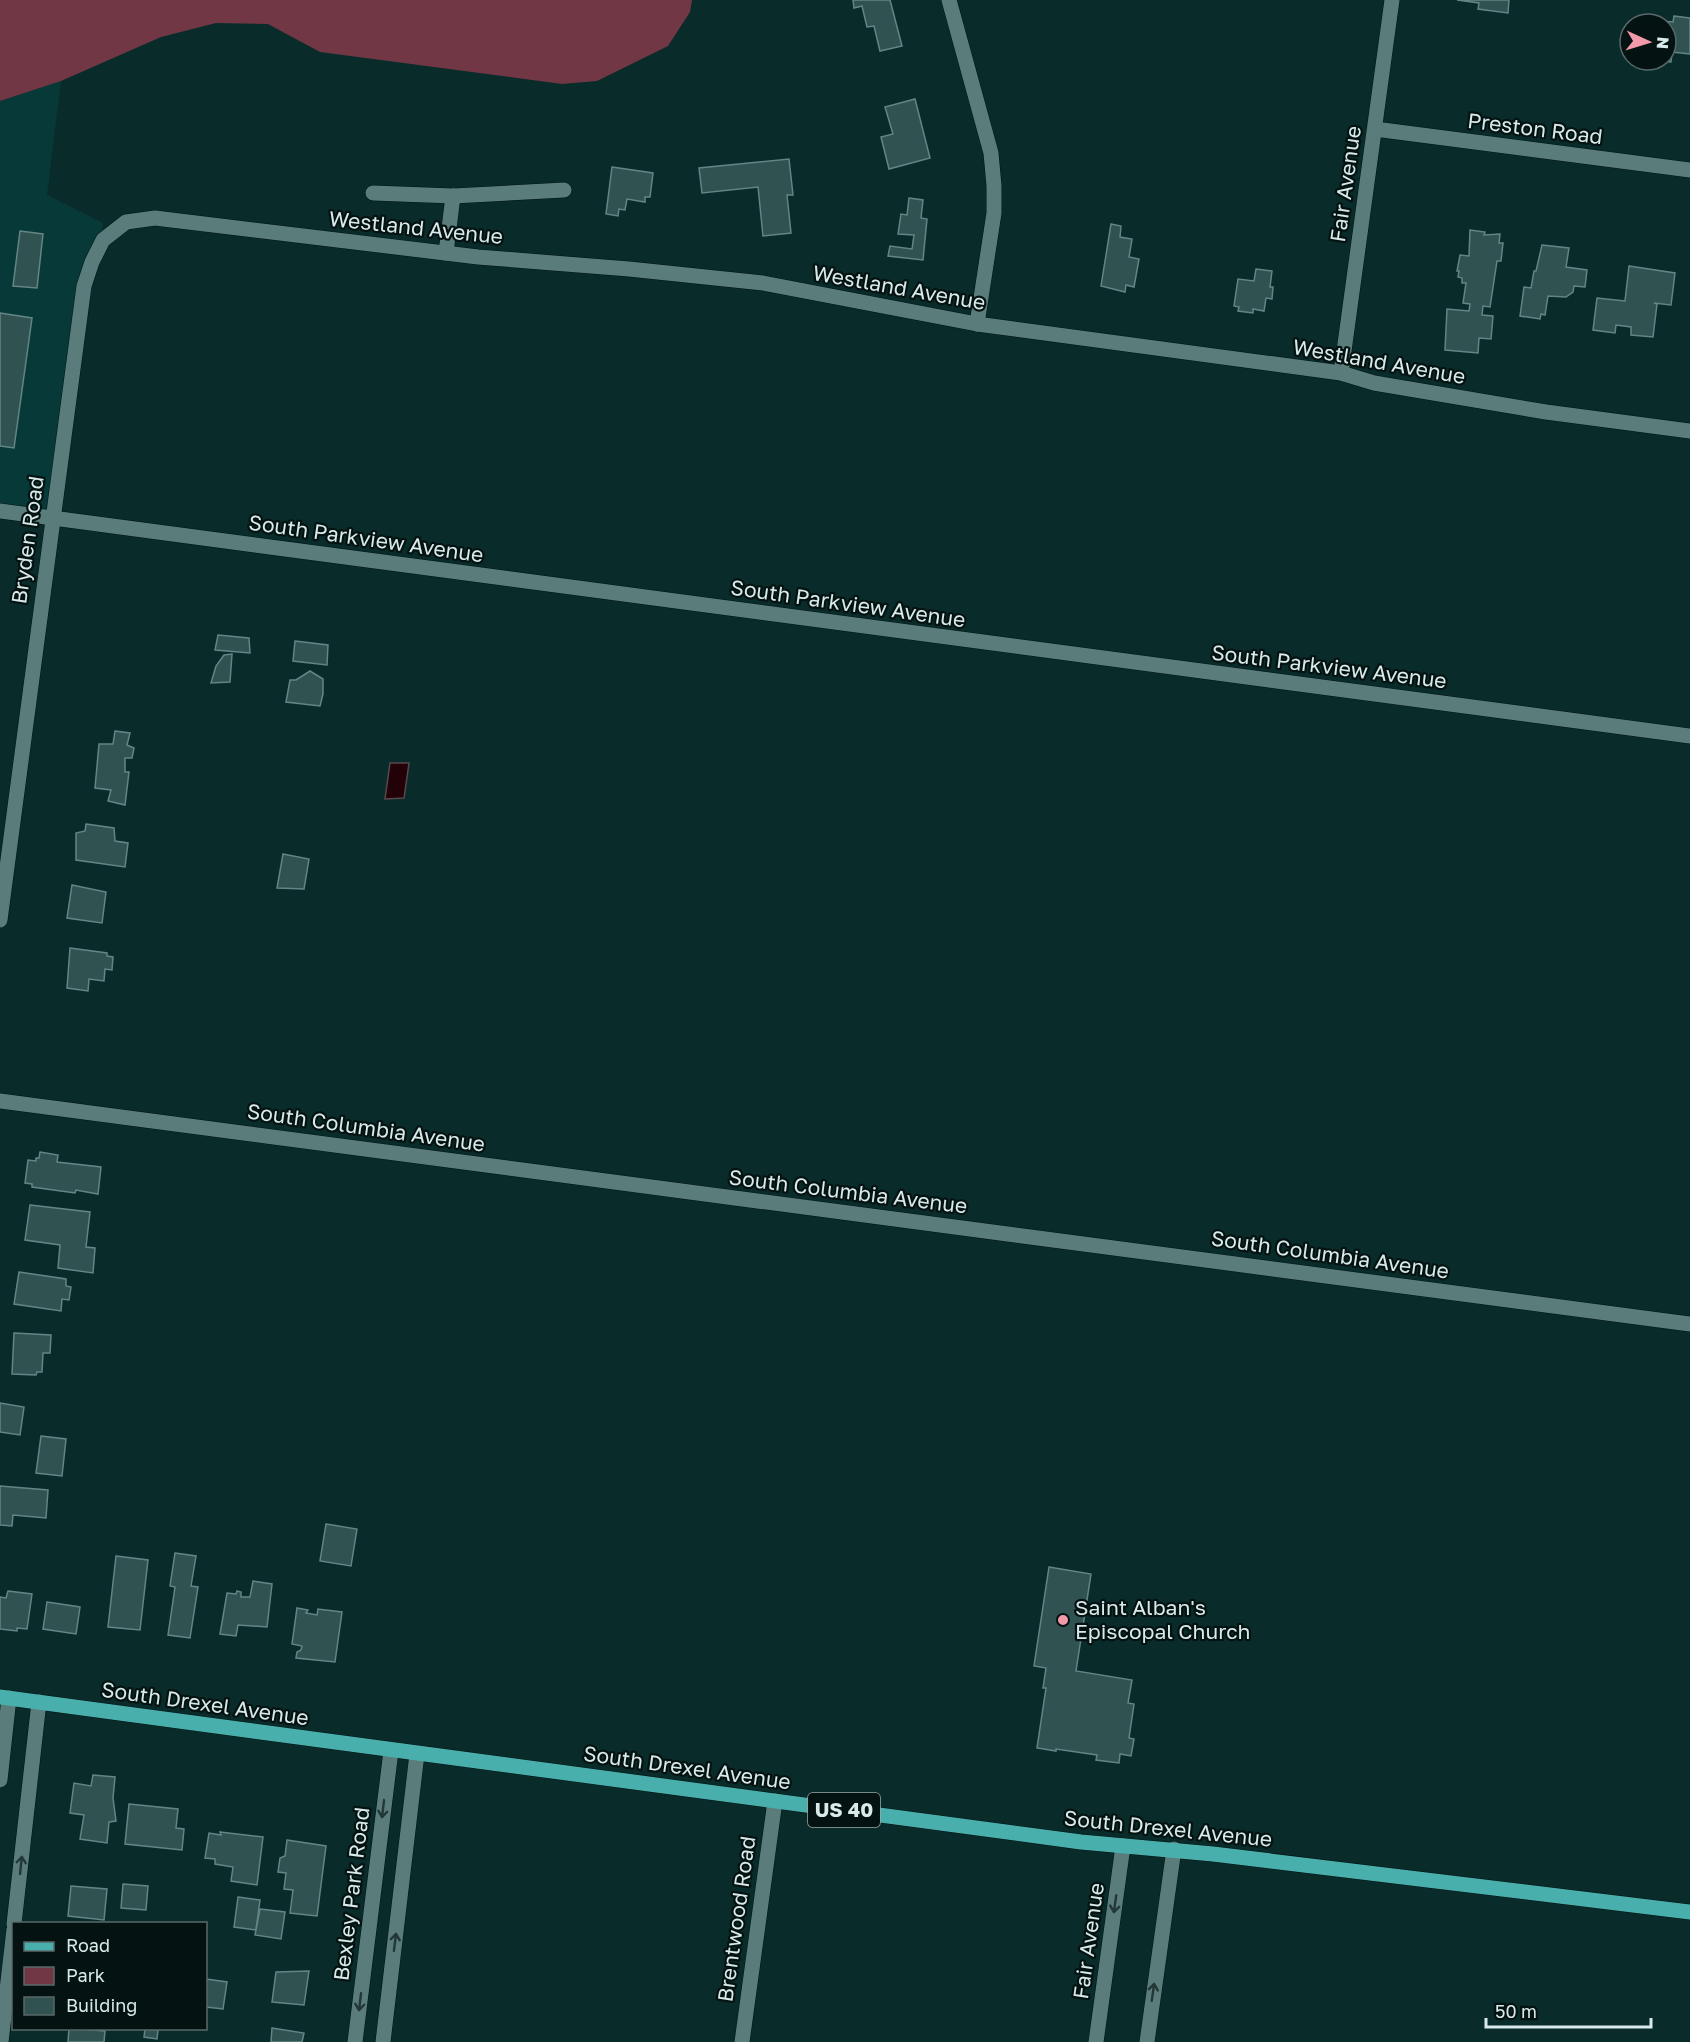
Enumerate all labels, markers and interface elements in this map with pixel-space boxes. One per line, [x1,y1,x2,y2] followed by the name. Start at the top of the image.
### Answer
[1618,12,1678,72] north arrow
[1653,36,1673,50] text: N
[1466,107,1604,149] street label: Preston Road
[1324,124,1366,244] street label: Fair Avenue
[328,205,504,249] street label: Westland Avenue
[811,259,988,315] street label: Westland Avenue
[1291,333,1468,389] street label: Westland Avenue
[5,474,49,606] street label: Bryden Road
[247,509,485,567] street label: South Parkview Avenue
[729,574,967,632] street label: South Parkview Avenue
[1210,639,1448,693] street label: South Parkview Avenue
[245,1097,487,1157] street label: South Columbia Avenue
[727,1163,969,1219] street label: South Columbia Avenue
[1209,1224,1451,1284] street label: South Columbia Avenue
[1075,1594,1251,1644] place label: Saint Alban's Episcopal Church
[1056,1613,1070,1627] marker: Saint Alban's Episcopal Church
[100,1676,311,1730] street label: South Drexel Avenue
[582,1740,793,1794] street label: South Drexel Avenue
[808,1793,880,1827] road number: US 40
[378,1798,389,1818] one-way arrow
[1063,1804,1273,1852] street label: South Drexel Avenue
[327,1806,375,1982] street label: Bexley Park Road
[712,1834,761,2003] street label: Brentwood Road
[15,1856,26,1876] one-way arrow
[1067,1881,1109,2001] street label: Fair Avenue
[1110,1894,1121,1914] one-way arrow
[12,1922,207,2030] legend
[390,1933,401,1953] one-way arrow
[66,1934,110,1956] text: Road
[66,1964,105,1986] text: Park
[1148,1983,1159,2002] one-way arrow
[1486,1991,1651,2029] scale bar
[354,1992,365,2012] one-way arrow
[66,1994,137,2016] text: Building
[1495,2000,1537,2022] text: 50 m

